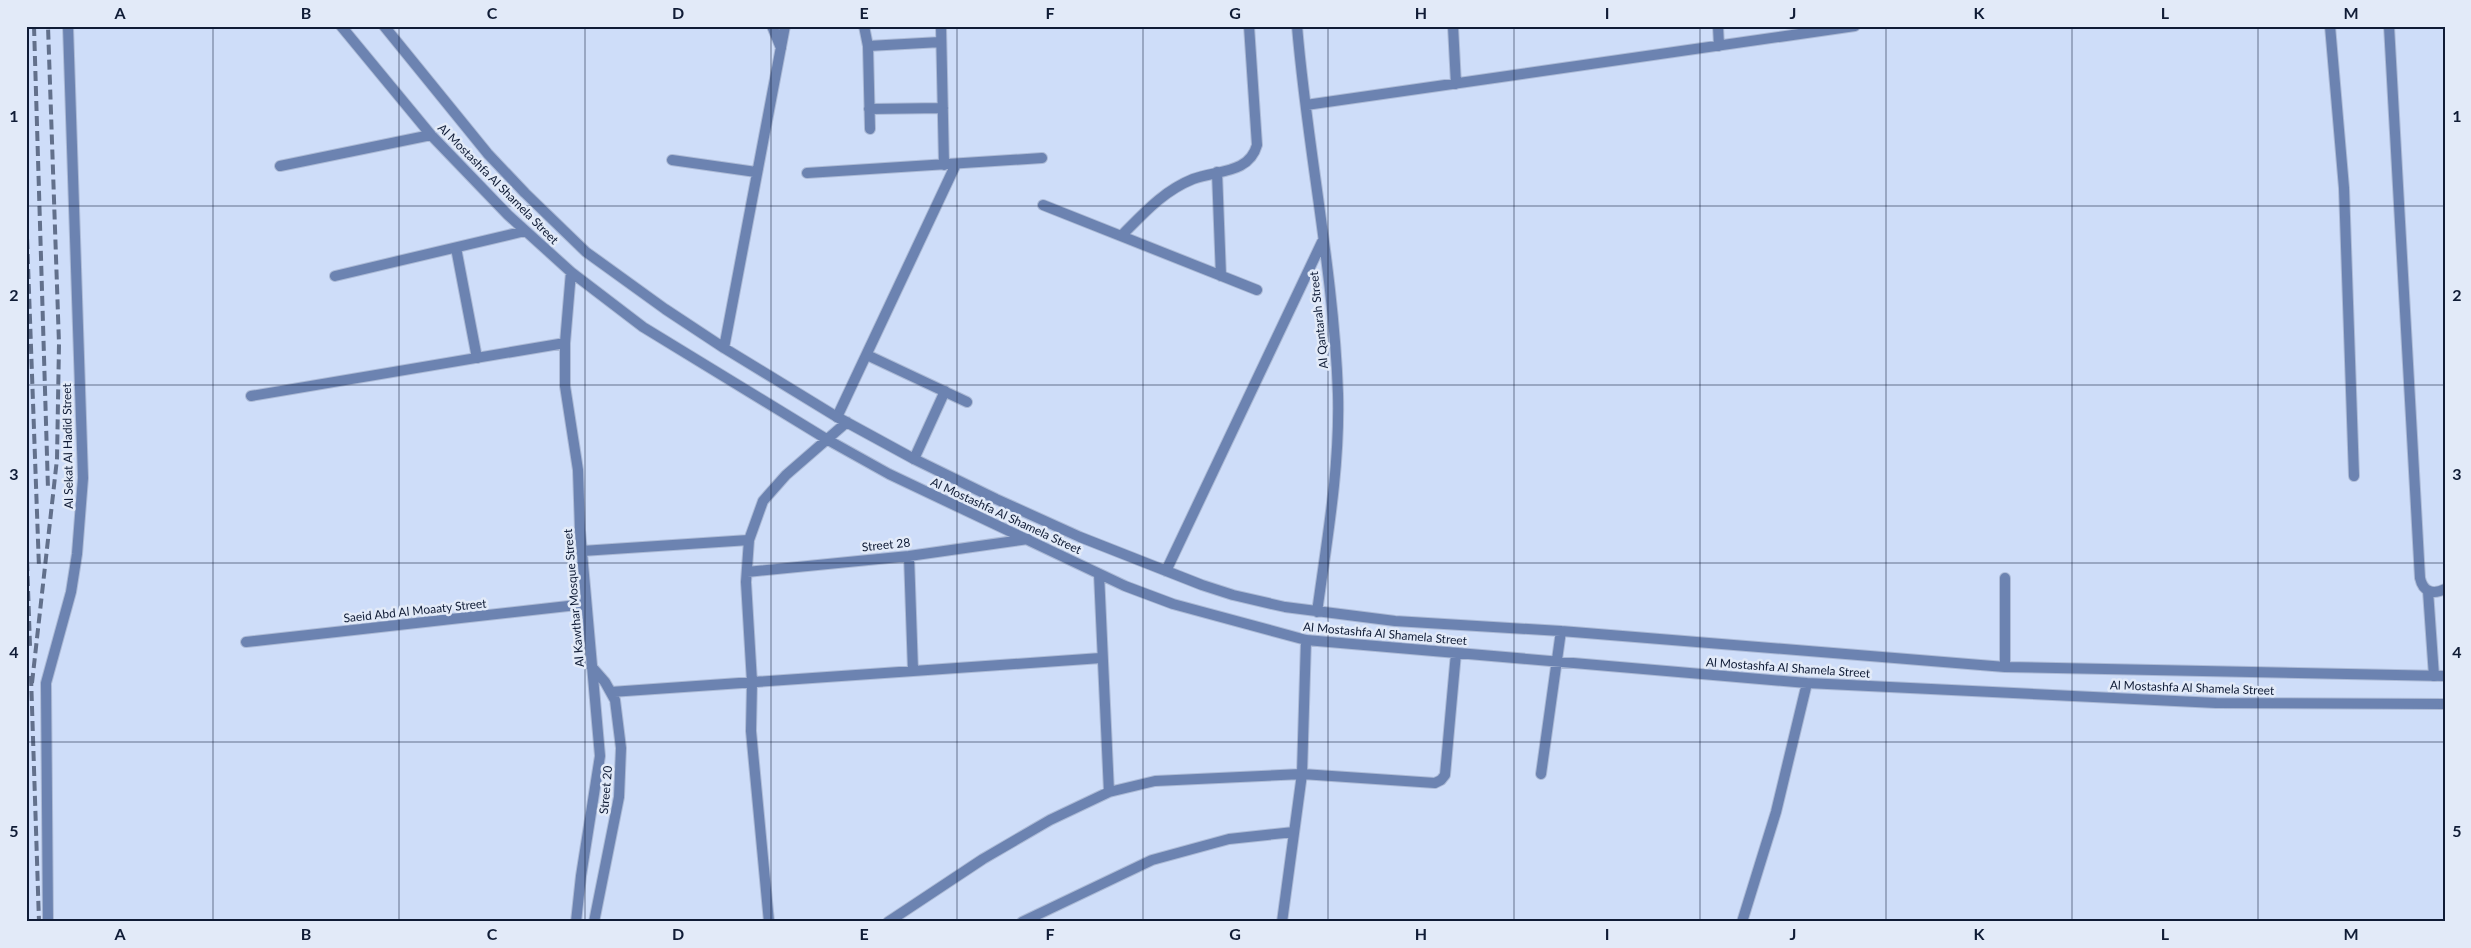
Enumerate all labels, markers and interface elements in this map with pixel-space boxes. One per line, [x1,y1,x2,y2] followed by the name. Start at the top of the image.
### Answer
[113,3,126,22] text: A
[301,3,311,22] text: B
[487,3,498,22] text: C
[672,3,684,22] text: D
[859,3,869,22] text: E
[1045,3,1055,22] text: F
[1229,3,1241,22] text: G
[1415,3,1427,22] text: H
[1605,3,1609,22] text: I
[1790,3,1796,22] text: J
[1974,3,1986,22] text: K
[2161,3,2170,22] text: L
[2343,3,2359,22] text: M
[9,106,19,125] text: 1
[2452,106,2462,125] text: 1
[435,120,562,248] street label: Al Mostashfa Al Shamela Street
[1306,270,1331,370] street label: Al Qantarah Street
[9,285,19,304] text: 2
[2452,285,2462,304] text: 2
[59,382,76,509] street label: Al Sekat Al Hadid Street
[9,464,19,483] text: 3
[2452,464,2462,483] text: 3
[928,474,1085,557] street label: Al Mostashfa Al Shamela Street
[560,528,587,668] street label: Al Kawthar Mosque Street
[861,535,911,555] street label: Street 28
[343,595,488,625] street label: Saeid Abd Al Moaaty Street
[1302,619,1468,648] street label: Al Mostashfa Al Shamela Street
[9,642,19,661] text: 4
[2452,642,2462,661] text: 4
[1705,654,1871,681] street label: Al Mostashfa Al Shamela Street
[2110,677,2275,698] street label: Al Mostashfa Al Shamela Street
[596,765,615,815] street label: Street 20
[9,821,19,840] text: 5
[2452,821,2462,840] text: 5
[113,924,126,943] text: A
[301,924,311,943] text: B
[487,924,498,943] text: C
[672,924,684,943] text: D
[859,924,869,943] text: E
[1045,924,1055,943] text: F
[1229,924,1241,943] text: G
[1415,924,1427,943] text: H
[1605,924,1609,943] text: I
[1790,924,1796,943] text: J
[1974,924,1986,943] text: K
[2161,924,2170,943] text: L
[2343,924,2359,943] text: M

